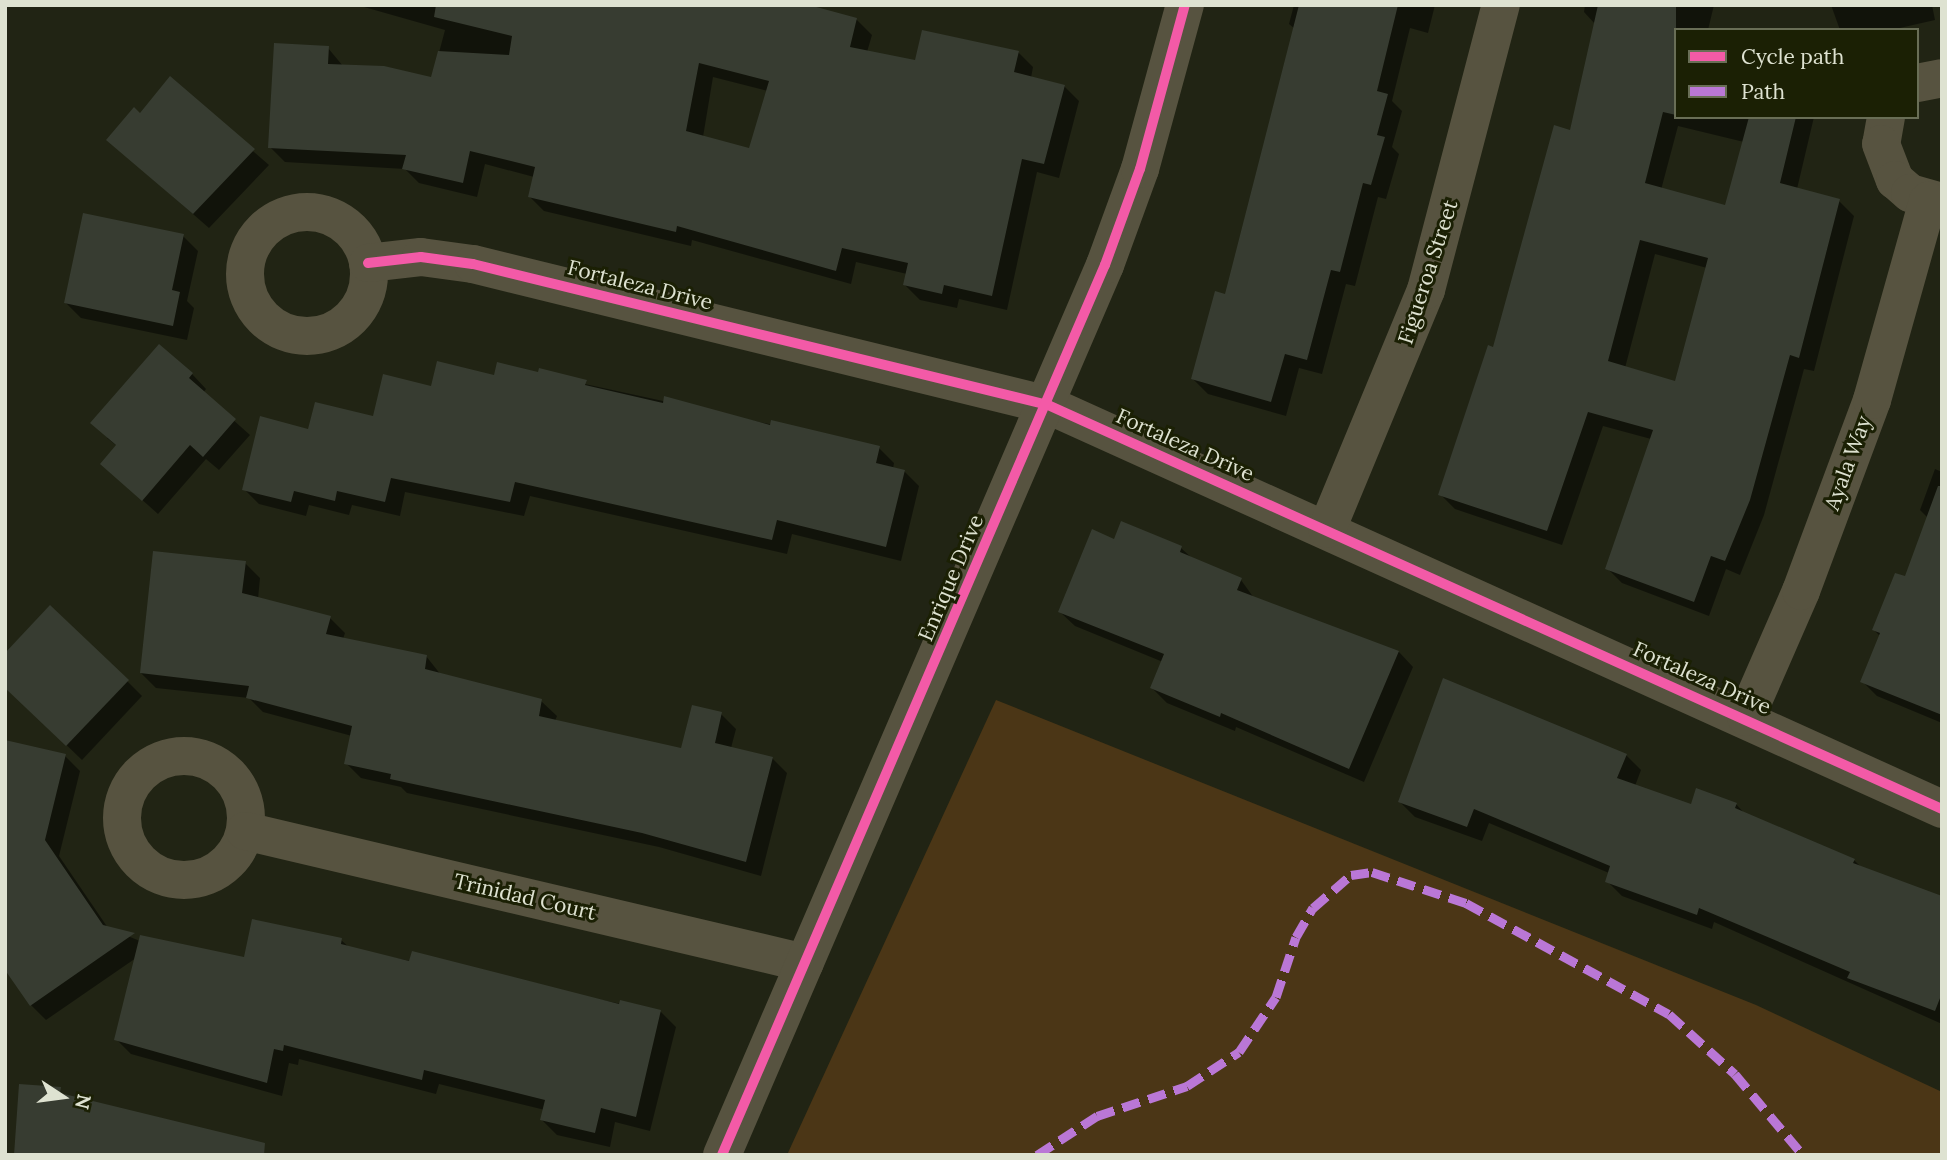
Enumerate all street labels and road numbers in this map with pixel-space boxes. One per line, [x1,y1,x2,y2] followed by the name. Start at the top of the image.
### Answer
[1393,197,1463,347] street label: Figueroa Street
[565,255,715,315] street label: Fortaleza Drive
[1112,403,1258,487] street label: Fortaleza Drive
[1819,412,1877,514] street label: Ayala Way
[913,511,989,645] street label: Enrique Drive
[1629,636,1775,720] street label: Fortaleza Drive
[451,868,599,926] street label: Trinidad Court

